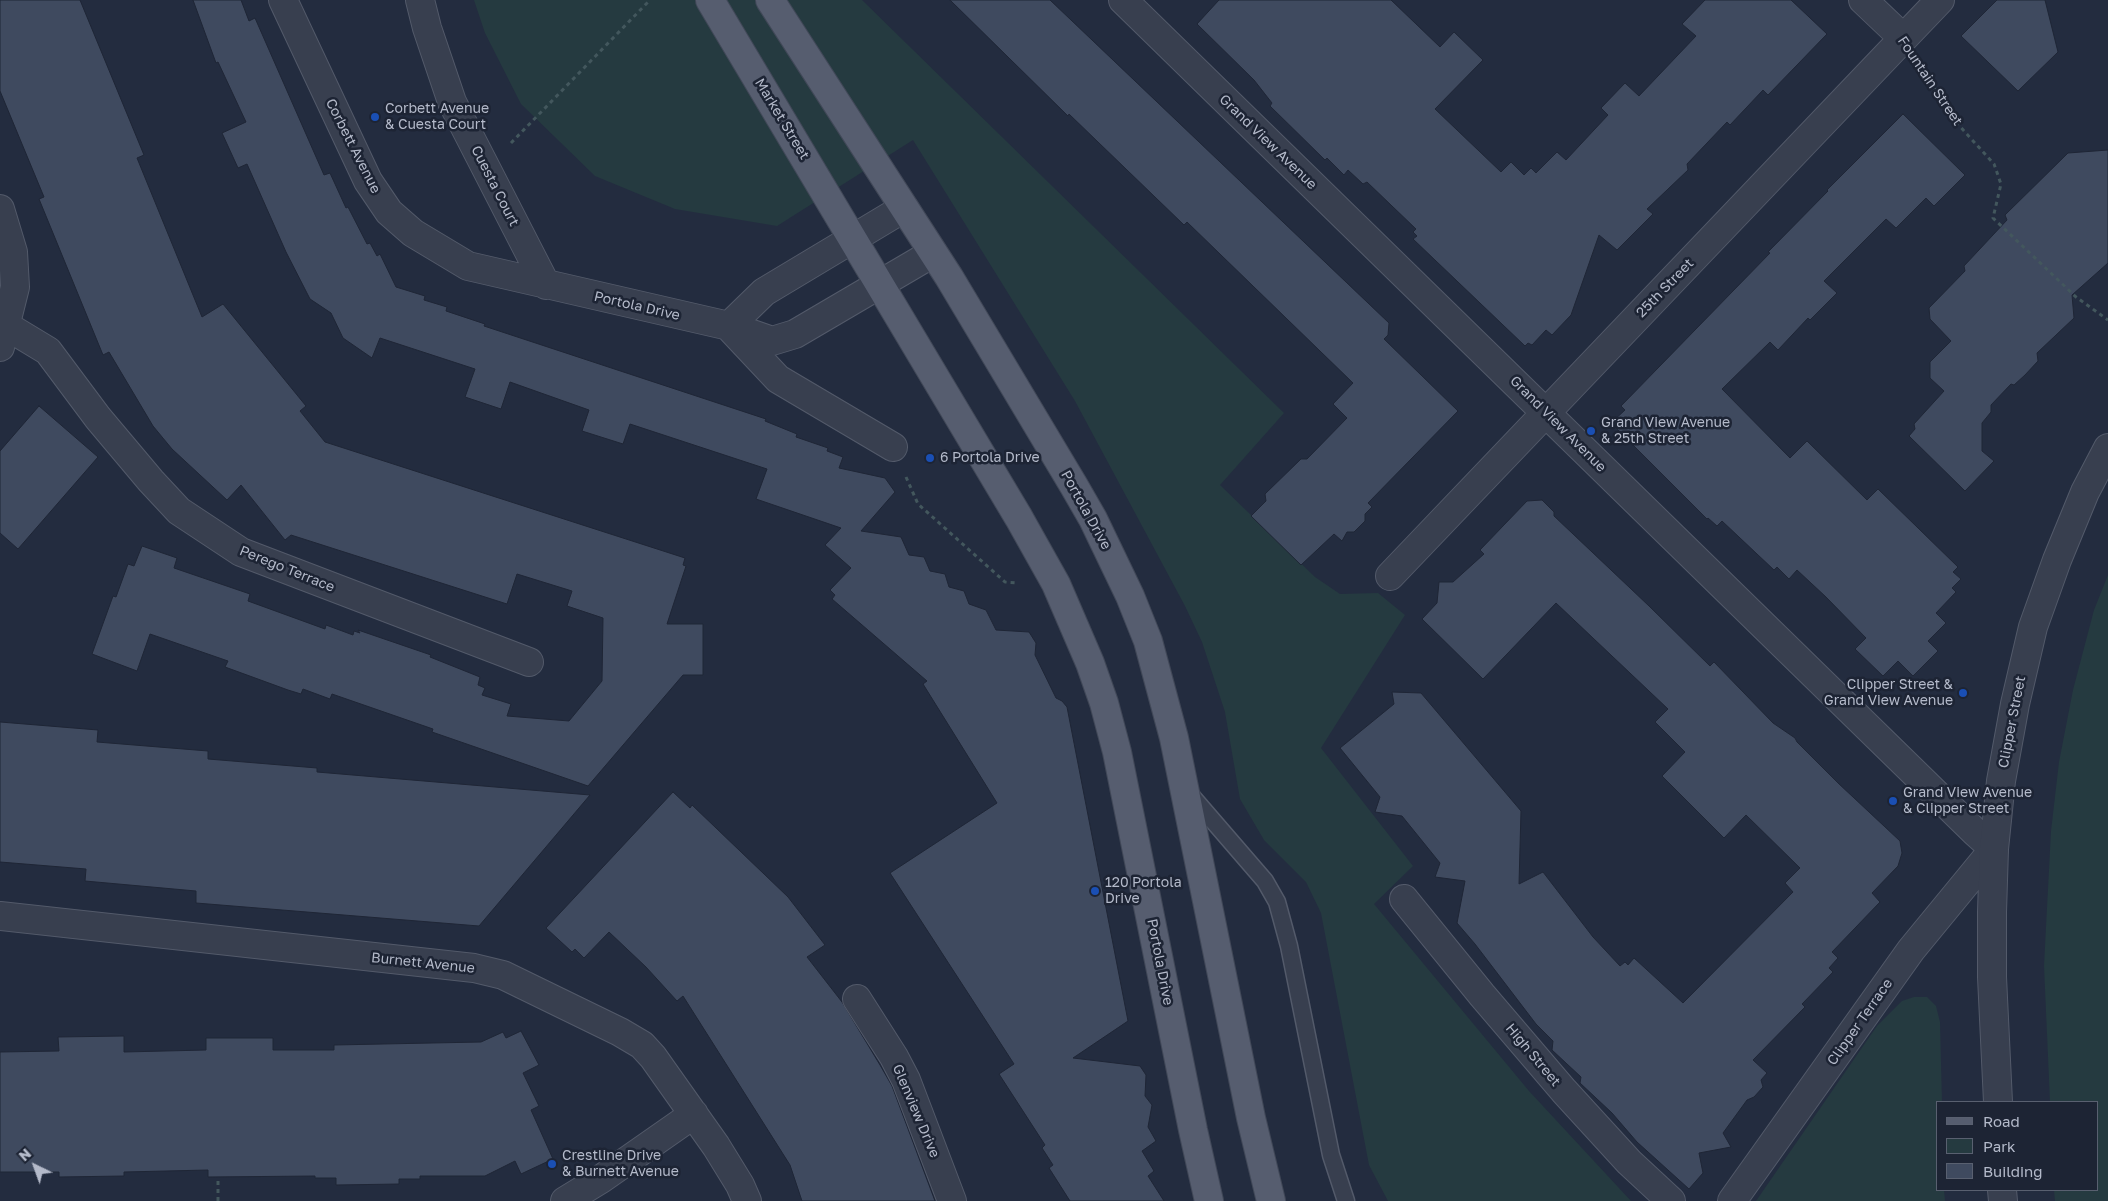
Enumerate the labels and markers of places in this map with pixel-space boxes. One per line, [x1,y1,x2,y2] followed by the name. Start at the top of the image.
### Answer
[385,101,489,134] place label: Corbett Avenue & Cuesta Court
[369,111,381,123] marker: Corbett Avenue & Cuesta Court
[1601,415,1730,448] place label: Grand View Avenue & 25th Street
[1585,425,1597,437] marker: Grand View Avenue & 25th Street
[940,450,1040,466] place label: 6 Portola Drive
[924,452,936,464] marker: 6 Portola Drive
[1824,677,1953,710] place label: Clipper Street & Grand View Avenue
[1957,687,1969,699] marker: Clipper Street & Grand View Avenue
[1903,785,2032,818] place label: Grand View Avenue & Clipper Street
[1887,795,1899,807] marker: Grand View Avenue & Clipper Street
[1105,875,1182,908] place label: 120 Portola Drive
[1089,885,1101,897] marker: 120 Portola Drive
[562,1148,679,1180] place label: Crestline Drive & Burnett Avenue
[546,1158,558,1170] marker: Crestline Drive & Burnett Avenue

